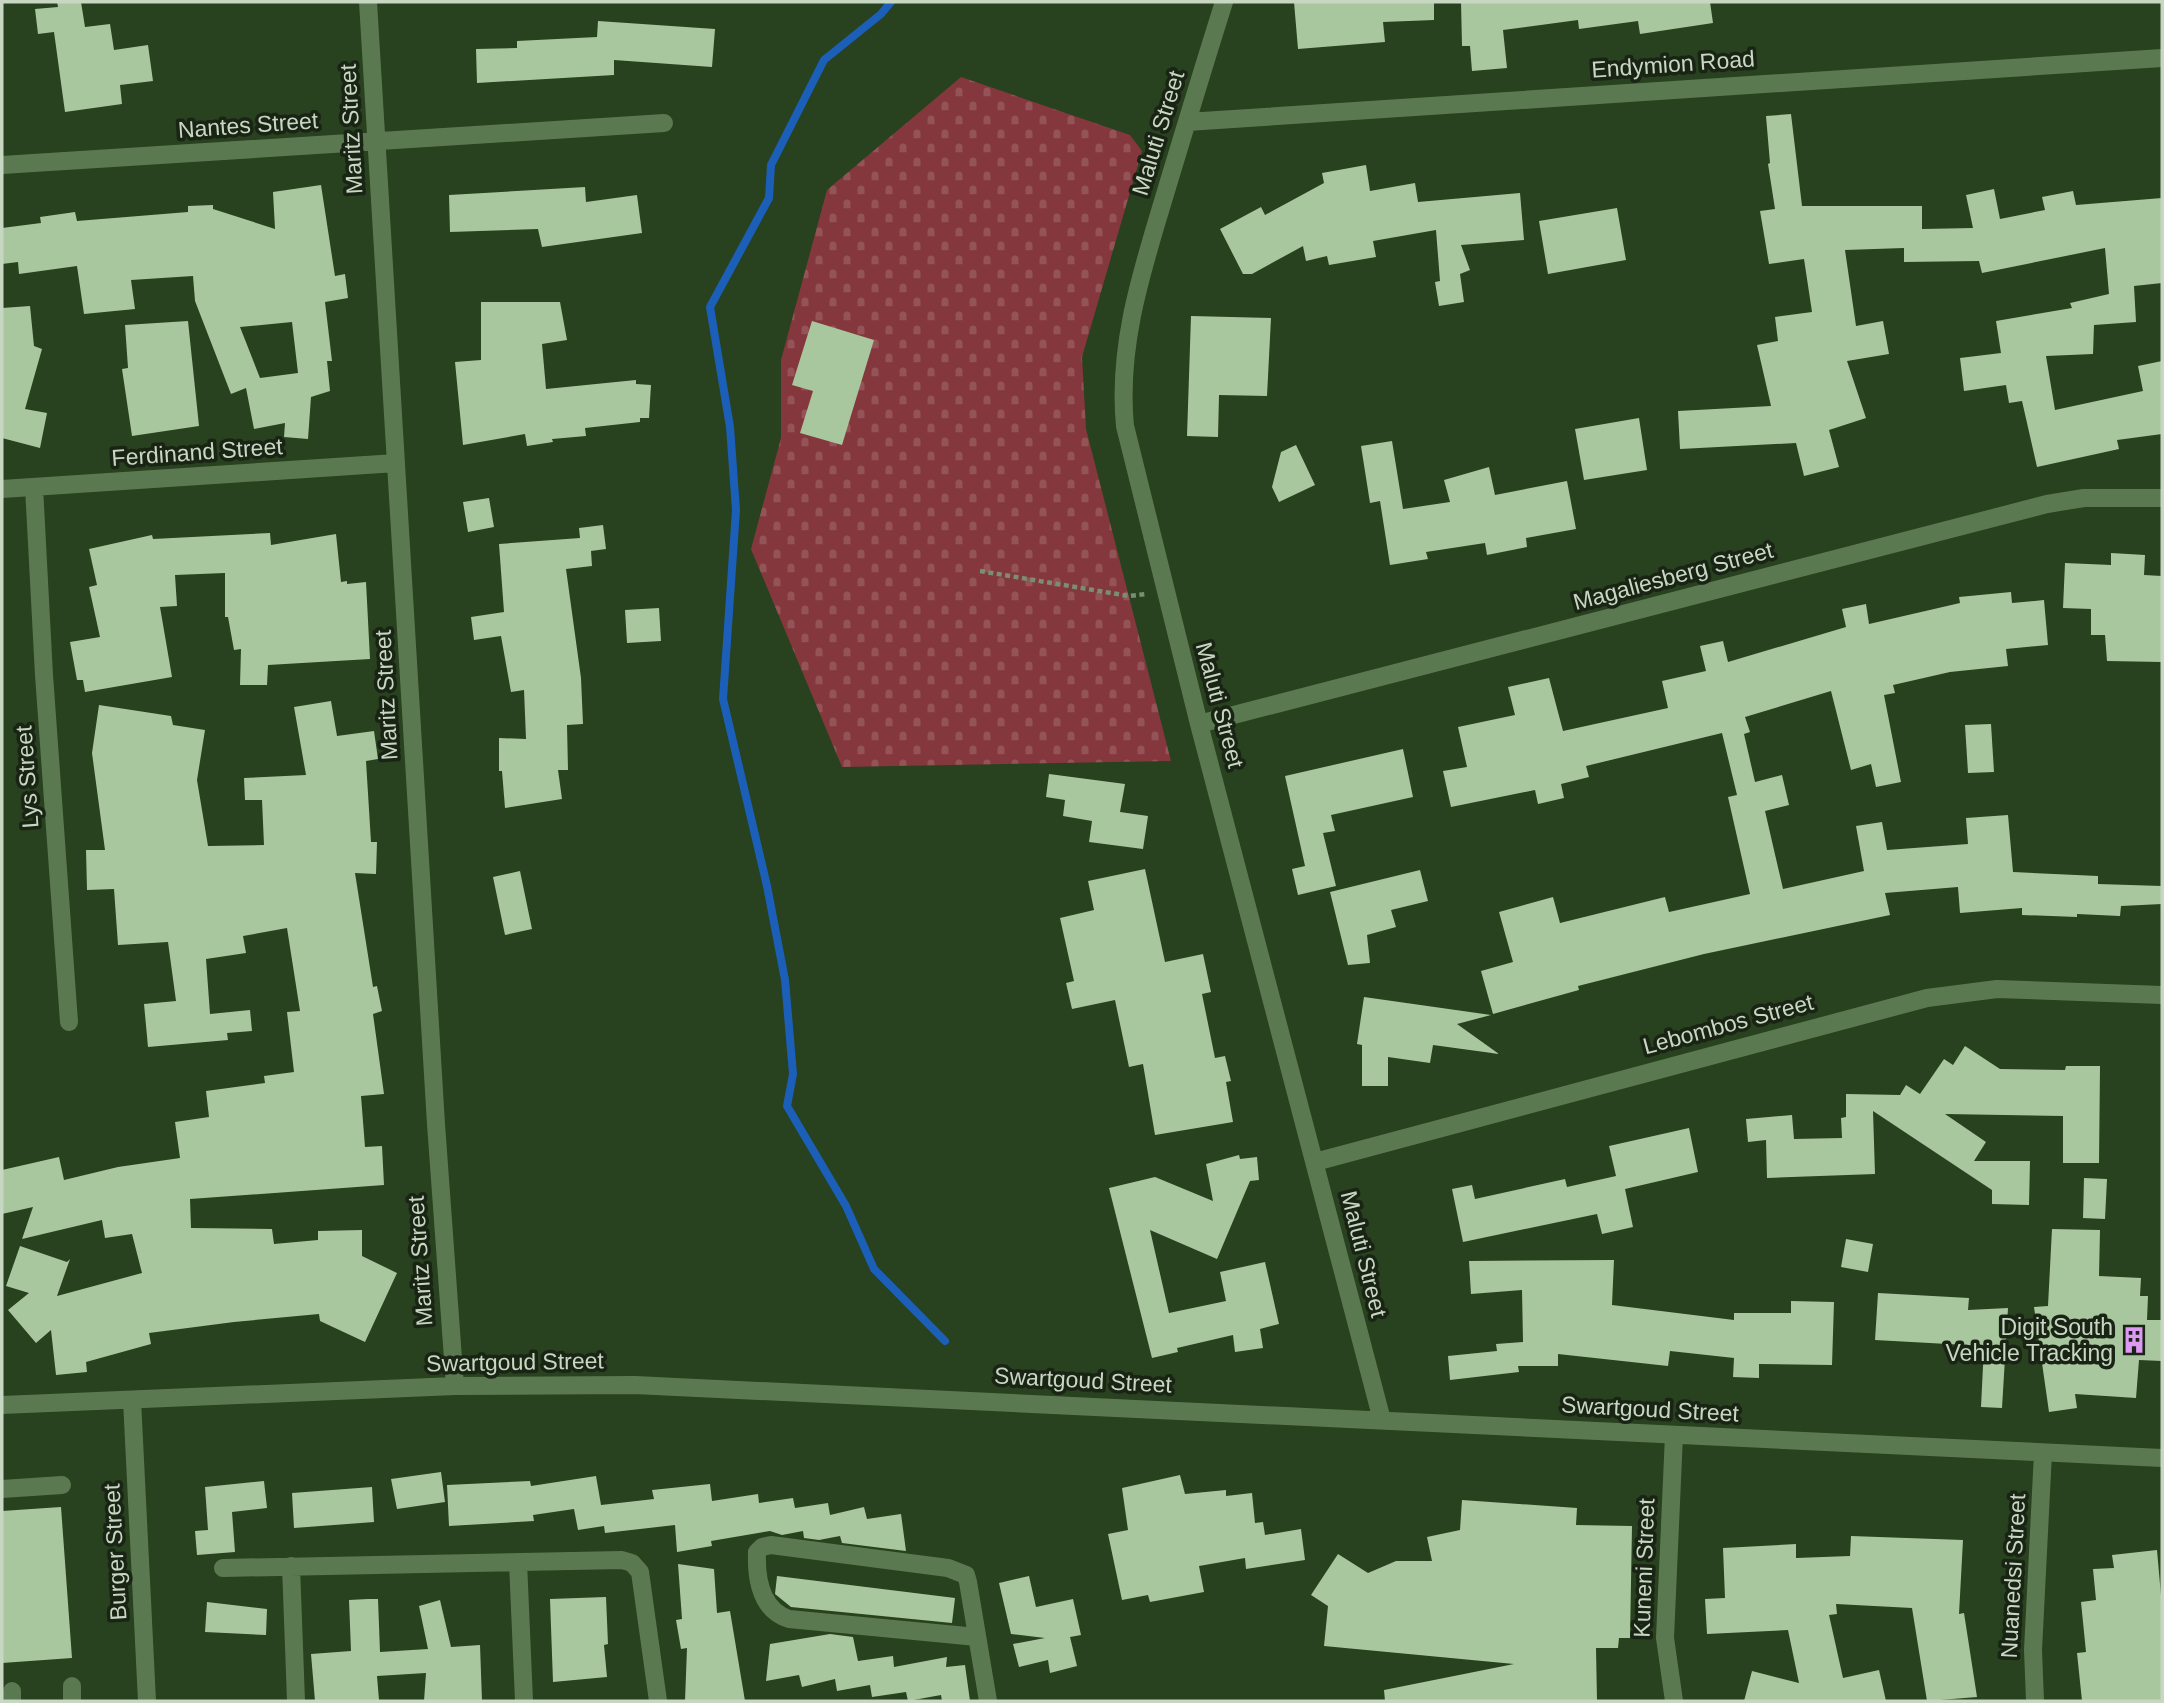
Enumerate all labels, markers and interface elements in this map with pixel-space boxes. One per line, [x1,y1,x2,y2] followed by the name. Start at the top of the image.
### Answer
[1590,45,1756,83] street label: Endymion Road
[335,63,367,195] street label: Maritz Street
[1127,67,1189,199] street label: Maluti Street
[177,107,320,143] street label: Nantes Street
[111,433,284,471] street label: Ferdinand Street
[1570,537,1776,615] street label: Magaliesberg Street
[370,629,402,761] street label: Maritz Street
[1191,639,1249,771] street label: Maluti Street
[10,724,44,829] street label: Lys Street
[1640,989,1817,1059] street label: Lebombos Street
[1336,1188,1392,1320] street label: Maluti Street
[402,1194,438,1327] street label: Maritz Street
[1946,1314,2113,1366] place label: Digit South Vehicle Tracking
[2119,1325,2149,1355] building icon: Digit South Vehicle Tracking
[426,1347,605,1377] street label: Swartgoud Street
[994,1362,1173,1398] street label: Swartgoud Street
[1561,1391,1740,1427] street label: Swartgoud Street
[98,1482,132,1621] street label: Burger Street
[1996,1492,2030,1659] street label: Nuanedsi Street
[1629,1497,1659,1638] street label: Kuneni Street

